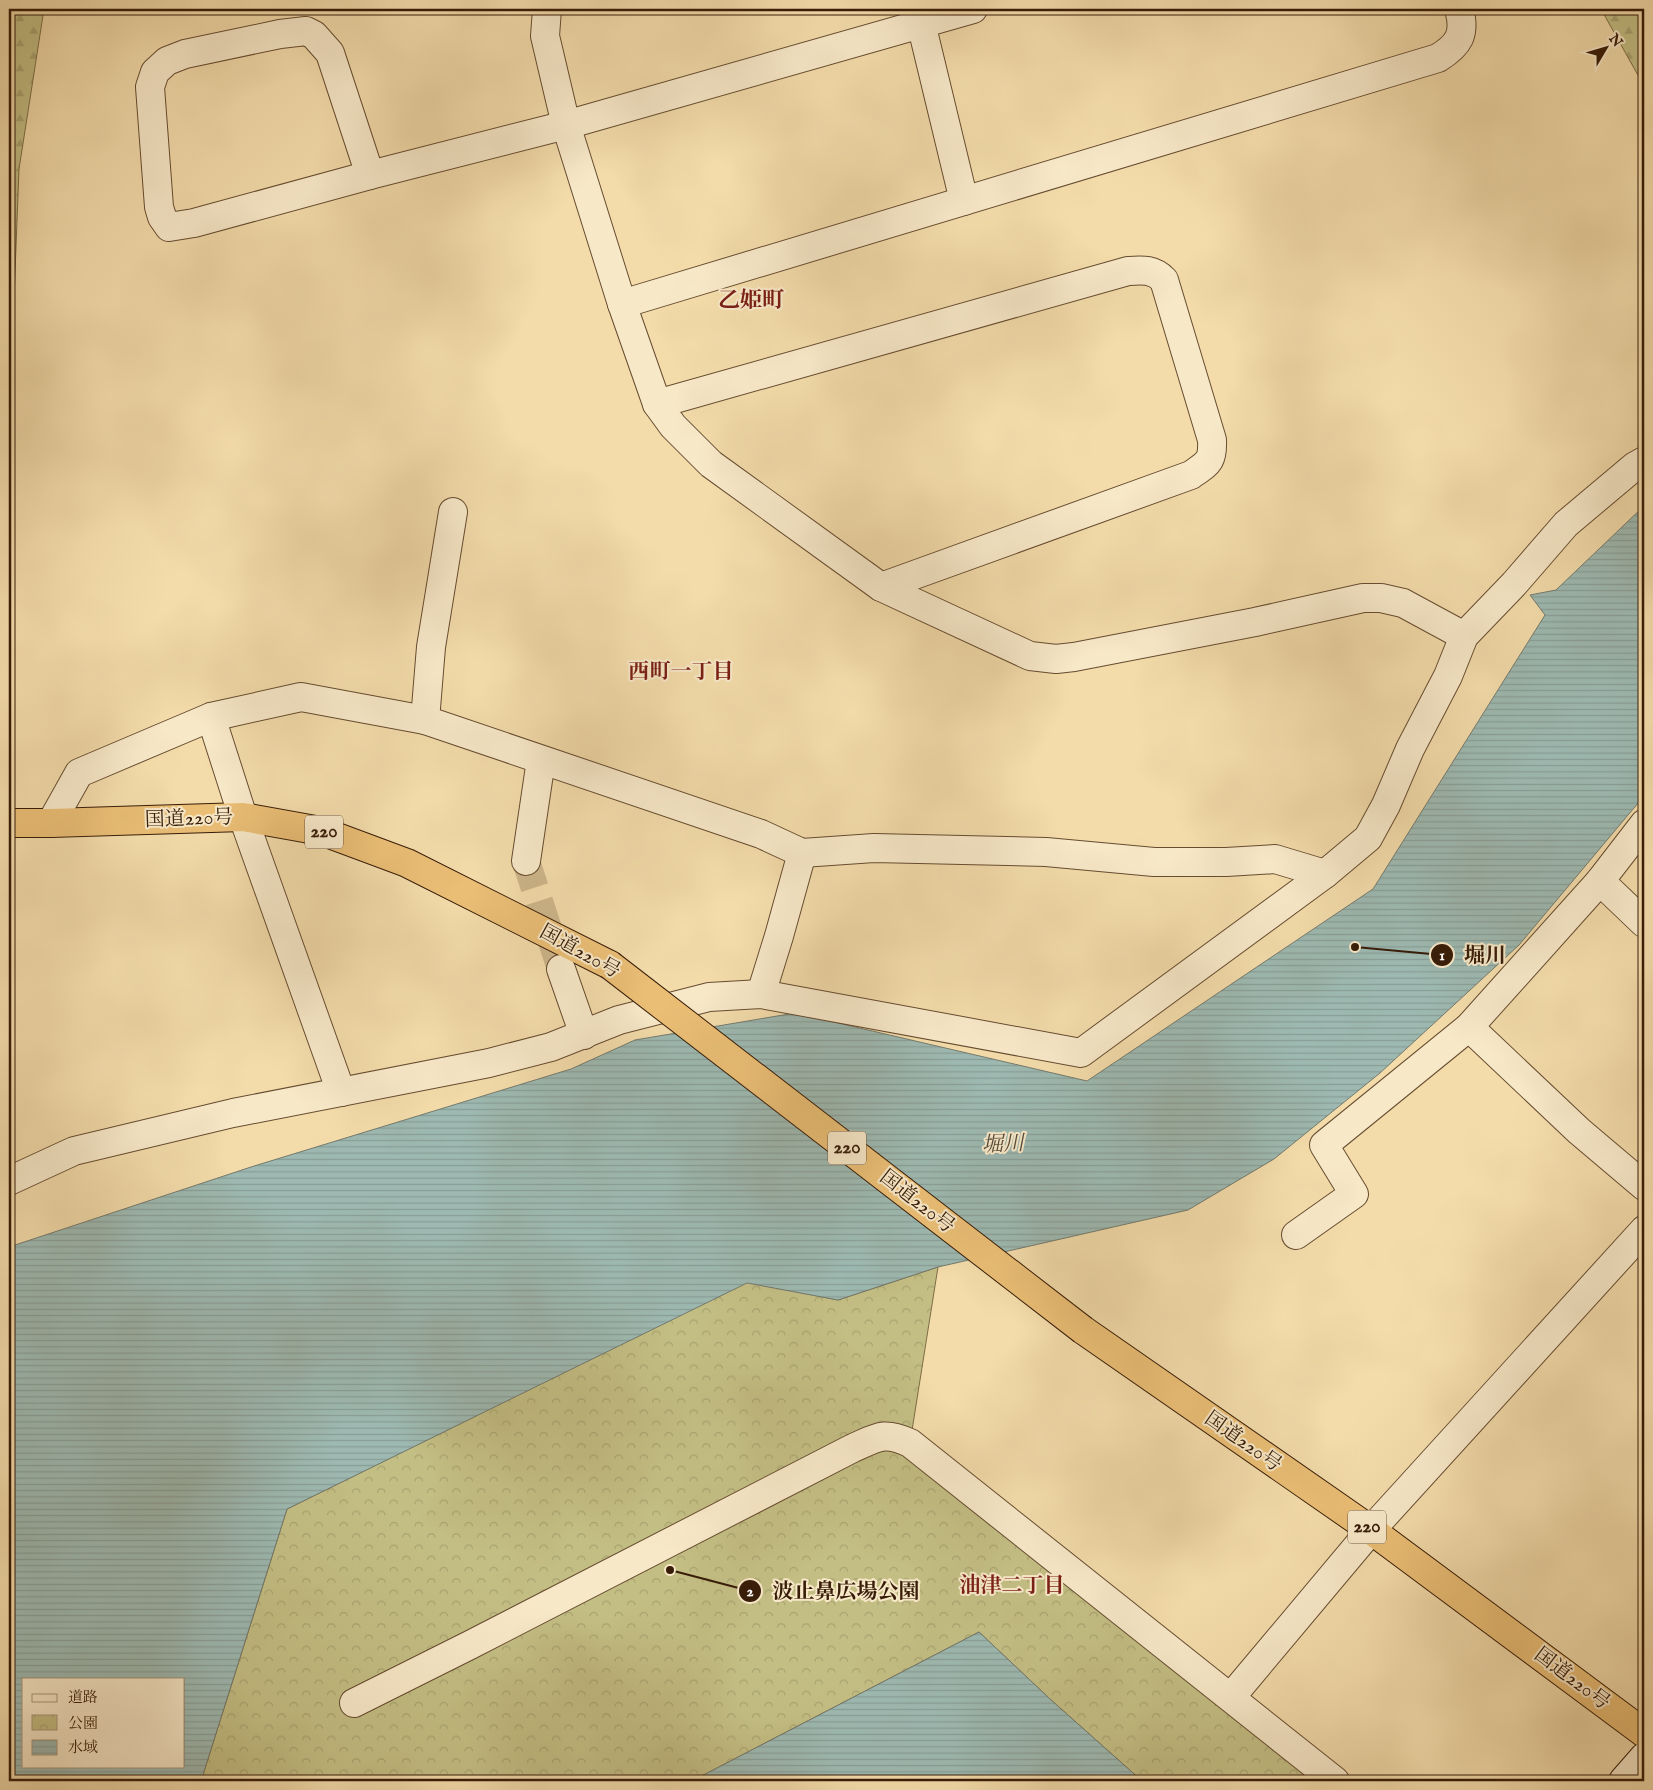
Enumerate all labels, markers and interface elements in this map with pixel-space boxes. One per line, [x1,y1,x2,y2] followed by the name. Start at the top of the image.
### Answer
[1580,22,1630,72] north arrow
[1604,30,1626,51] text: N
[718,287,784,315] district label: 乙姫町
[629,659,734,686] district label: 西町一丁目
[144,805,234,833] street label: 国道220号
[305,816,343,849] road number: 220
[535,920,625,984] street label: 国道220号
[1429,937,1516,973] callout: 堀川
[1464,943,1506,970] text: 堀川
[1439,946,1445,965] text: 1
[981,1130,1027,1160] water label: 堀川
[828,1132,866,1164] road number: 220
[874,1165,960,1239] street label: 国道220号
[1200,1406,1286,1478] street label: 国道220号
[1348,1510,1386,1544] road number: 220
[738,1573,930,1609] callout: 波止鼻広場公園
[960,1573,1065,1600] district label: 油津二丁目
[773,1579,920,1606] text: 波止鼻広場公園
[746,1582,754,1601] text: 2
[1529,1642,1615,1716] street label: 国道220号
[22,1678,185,1768] legend
[68,1688,98,1707] text: 道路
[68,1714,98,1733] text: 公園
[68,1738,98,1757] text: 水域

